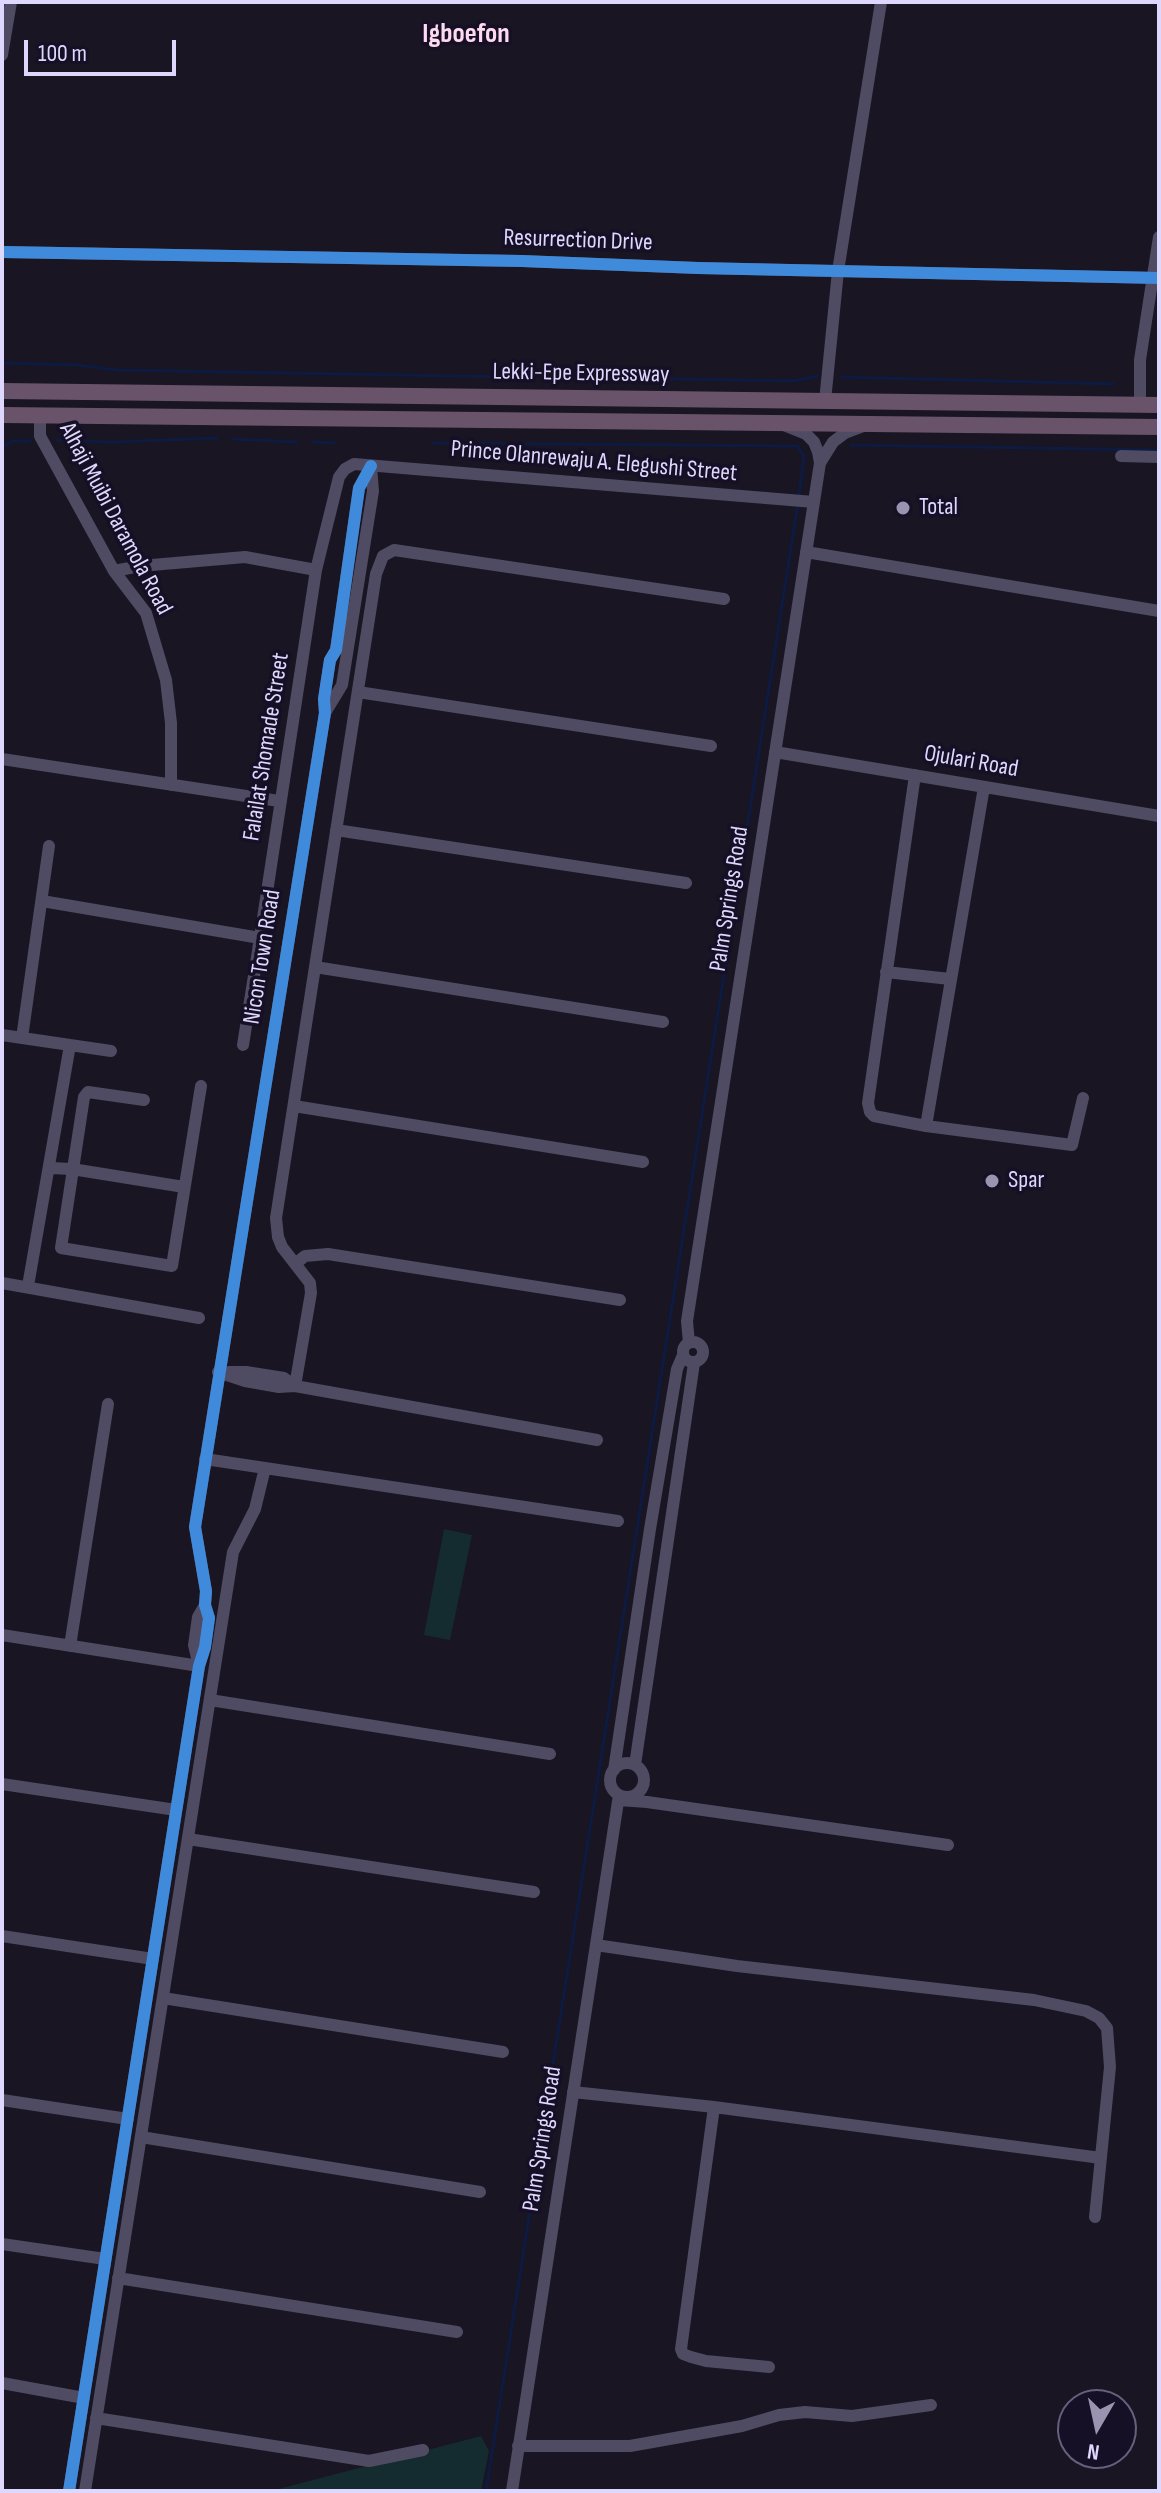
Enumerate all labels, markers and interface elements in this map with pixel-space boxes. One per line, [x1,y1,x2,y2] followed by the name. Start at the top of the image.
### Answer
[422,18,510,52] district label: Igboefon
[28,24,180,74] scale bar
[38,39,87,68] text: 100 m
[503,224,653,258] street label: Resurrection Drive
[492,358,670,390] street label: Lekki-Epe Expressway
[52,418,178,620] street label: Alhaji Muibi Daramola Road
[450,435,738,489] street label: Prince Olanrewaju A. Elegushi Street
[919,494,958,522] place label: Total
[894,499,912,517] marker: Total
[238,651,296,843] street label: Falailat Shomade Street
[922,740,1020,784] street label: Ojulari Road
[704,824,756,974] street label: Palm Springs Road
[238,888,288,1026] street label: Nicon Town Road
[1008,1167,1044,1195] place label: Spar
[983,1172,1001,1190] marker: Spar
[517,2064,569,2214] street label: Palm Springs Road
[1057,2389,1137,2469] north arrow
[1086,2437,1101,2465] text: N

